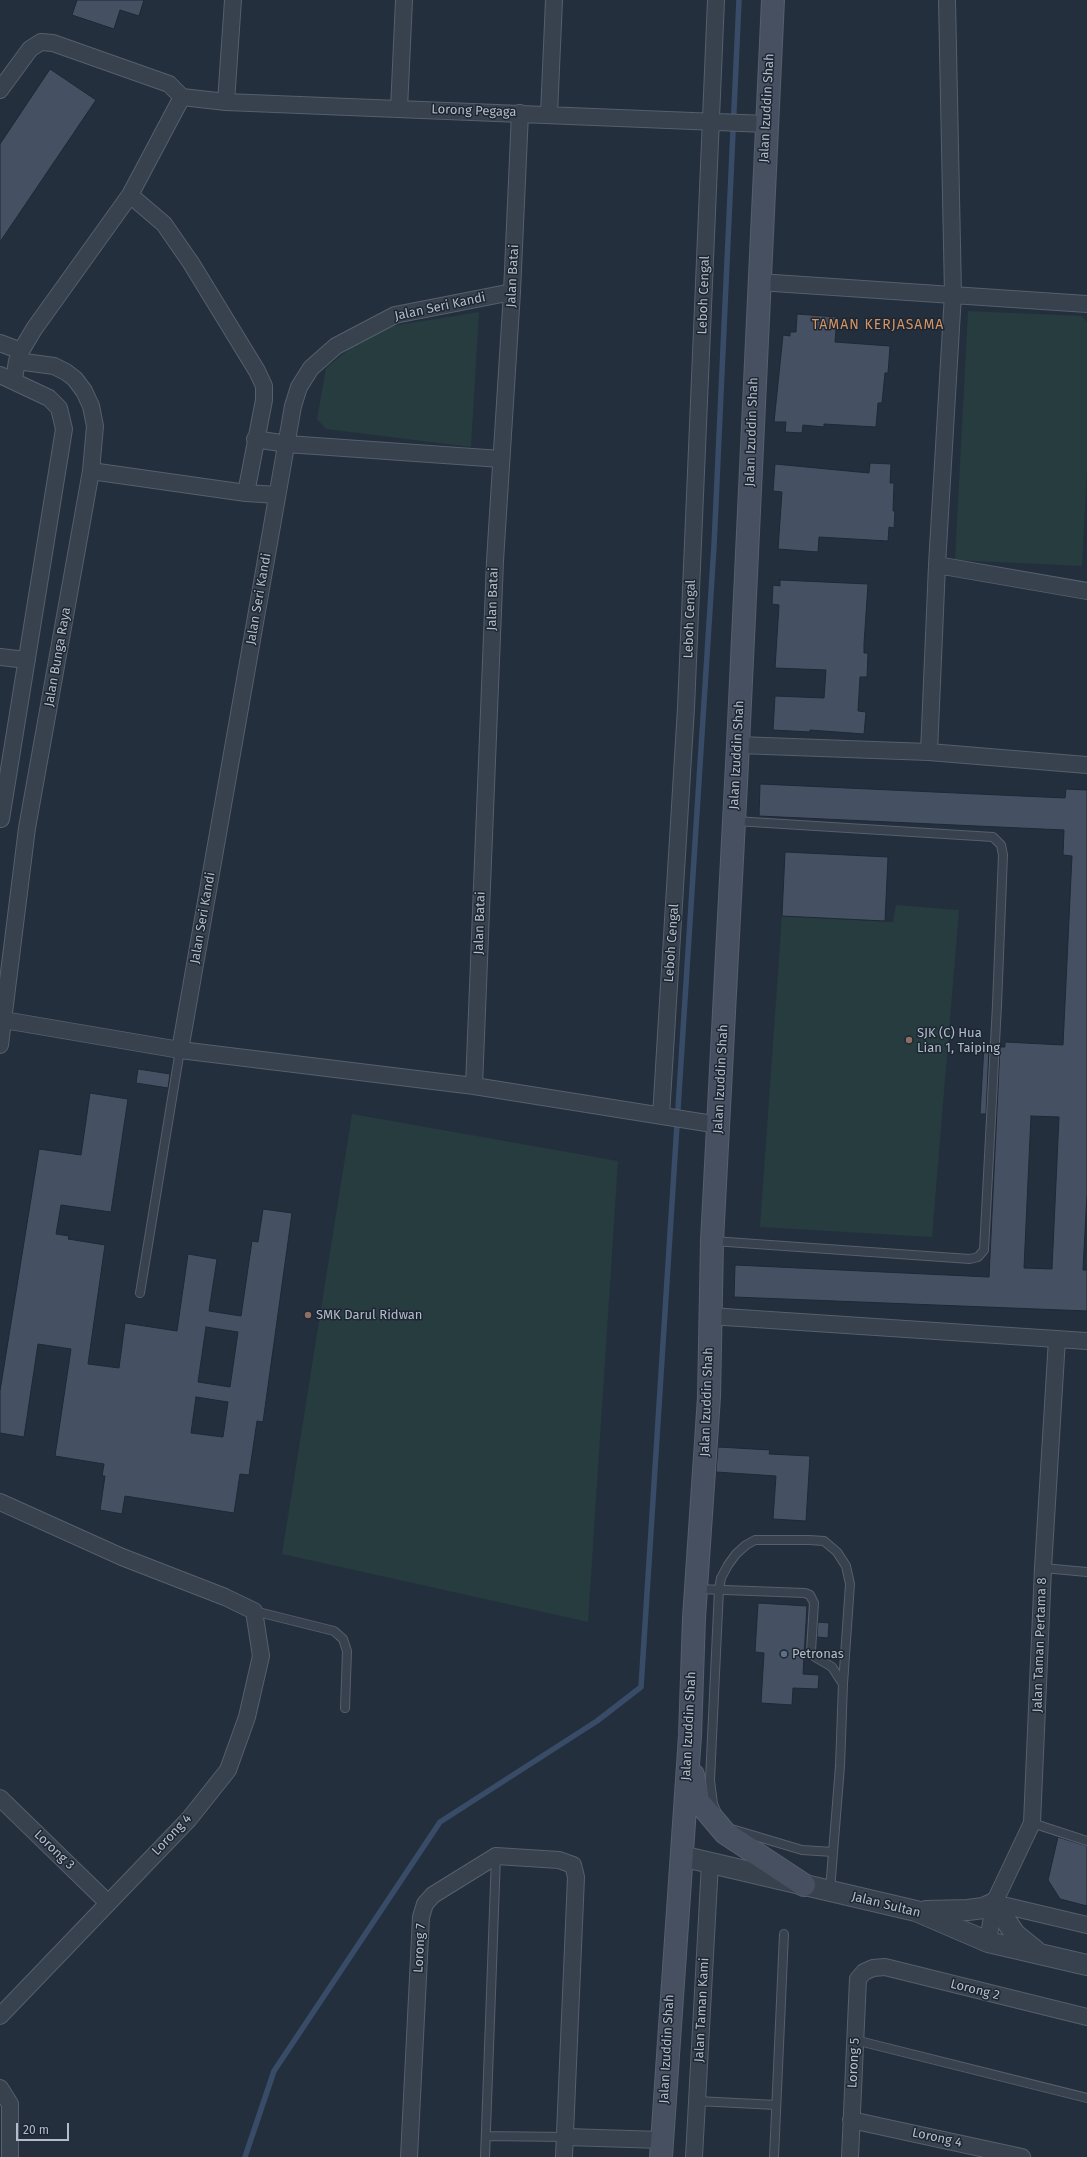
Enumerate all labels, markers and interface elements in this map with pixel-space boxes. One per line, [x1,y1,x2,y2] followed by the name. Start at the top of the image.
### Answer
[756,53,778,163] street label: Jalan Izuddin Shah
[431,102,517,120] street label: Lorong Pegaga
[504,244,522,308] street label: Jalan Batai
[695,255,713,335] street label: Leboh Cengal
[393,290,487,324] street label: Jalan Seri Kandi
[812,317,944,333] district label: TAMAN KERJASAMA
[742,377,762,487] street label: Jalan Izuddin Shah
[243,552,275,646] street label: Jalan Seri Kandi
[484,567,502,631] street label: Jalan Batai
[681,579,699,659] street label: Leboh Cengal
[42,606,74,708] street label: Jalan Bunga Raya
[726,700,748,810] street label: Jalan Izuddin Shah
[187,871,219,965] street label: Jalan Seri Kandi
[471,891,489,955] street label: Jalan Batai
[661,903,683,983] street label: Leboh Cengal
[710,1024,732,1134] street label: Jalan Izuddin Shah
[917,1025,1000,1056] place label: SJK (C) Hua Lian 1, Taiping
[904,1035,914,1045] marker: SJK (C) Hua Lian 1, Taiping
[316,1307,422,1323] place label: SMK Darul Ridwan
[303,1310,313,1320] marker: SMK Darul Ridwan
[697,1347,717,1457] street label: Jalan Izuddin Shah
[1030,1577,1050,1713] street label: Jalan Taman Pertama 8
[792,1646,844,1662] place label: Petronas
[779,1649,789,1659] marker: Petronas
[678,1671,700,1781] street label: Jalan Izuddin Shah
[149,1811,195,1859] street label: Lorong 4
[31,1827,77,1873] street label: Lorong 3
[850,1889,922,1921] street label: Jalan Sultan
[411,1923,429,1973] street label: Lorong 7
[691,1957,713,2063] street label: Jalan Taman Kami
[949,1976,1001,2004] street label: Lorong 2
[656,1994,678,2104] street label: Jalan Izuddin Shah
[845,2037,863,2089] street label: Lorong 5
[18,2115,71,2141] scale bar
[23,2123,49,2137] text: 20 m
[911,2125,963,2151] street label: Lorong 4

